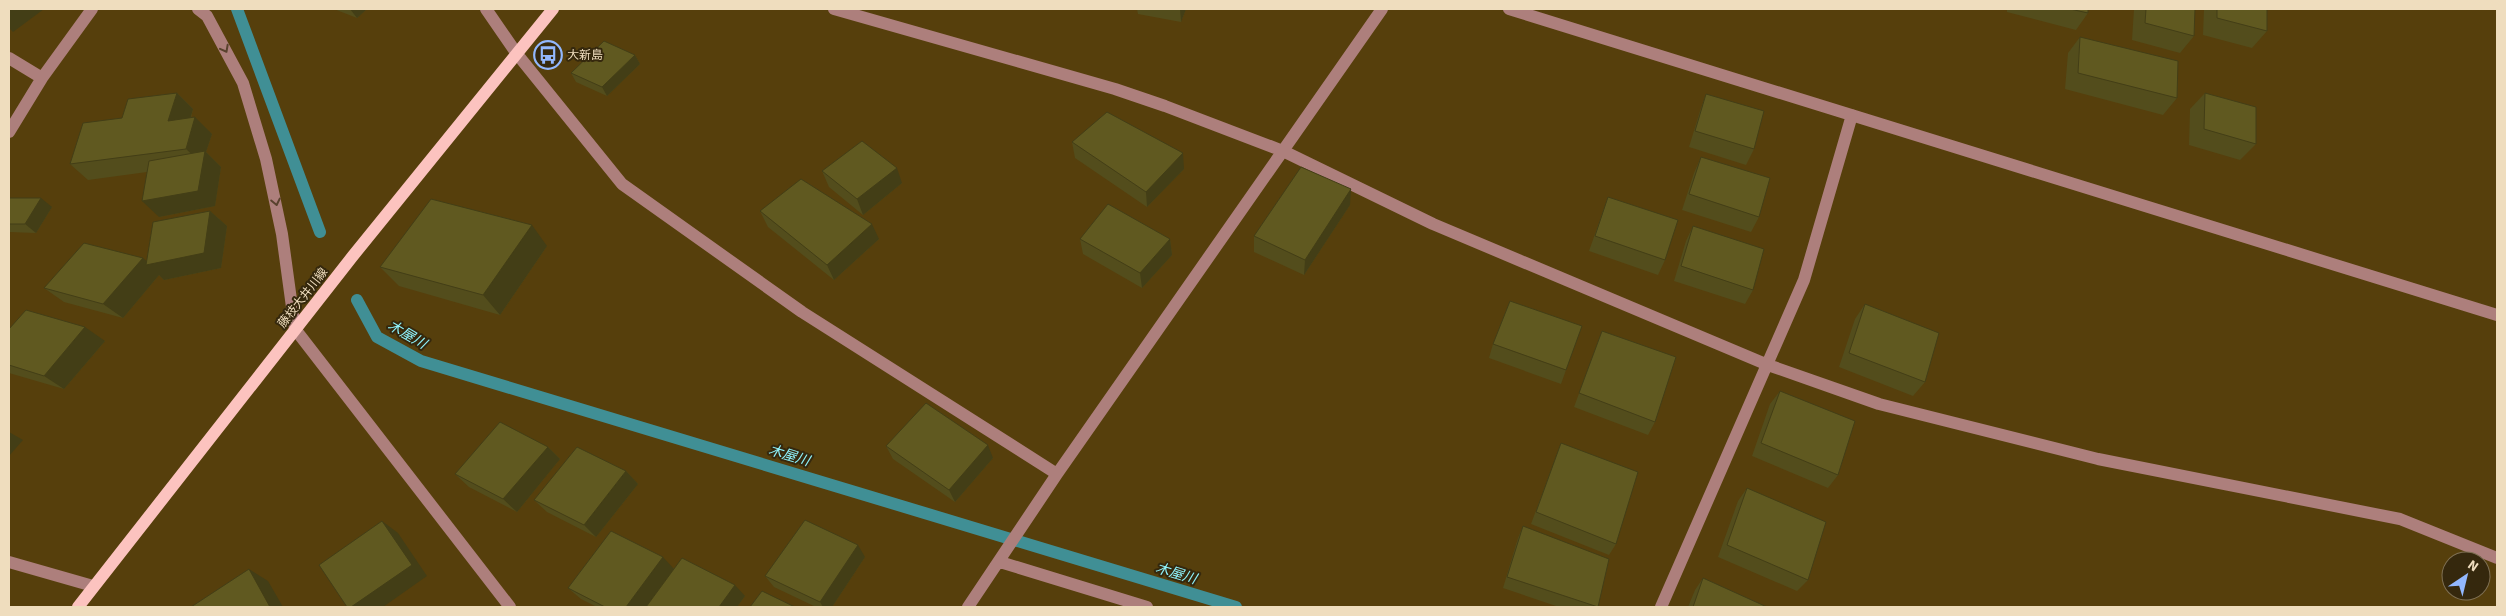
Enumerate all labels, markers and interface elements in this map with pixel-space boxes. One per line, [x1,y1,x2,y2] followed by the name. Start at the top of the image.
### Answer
[533,40,563,70] bus stop icon: 大新島
[219,43,229,52] one-way arrow
[567,47,603,64] place label: 大新島
[270,198,280,207] one-way arrow
[274,264,332,332] street label: 藤枝大井川線
[384,316,432,355] water label: 木屋川
[766,440,814,472] water label: 木屋川
[2441,551,2491,601] north arrow
[2463,555,2482,577] text: N
[1153,558,1201,590] water label: 木屋川

